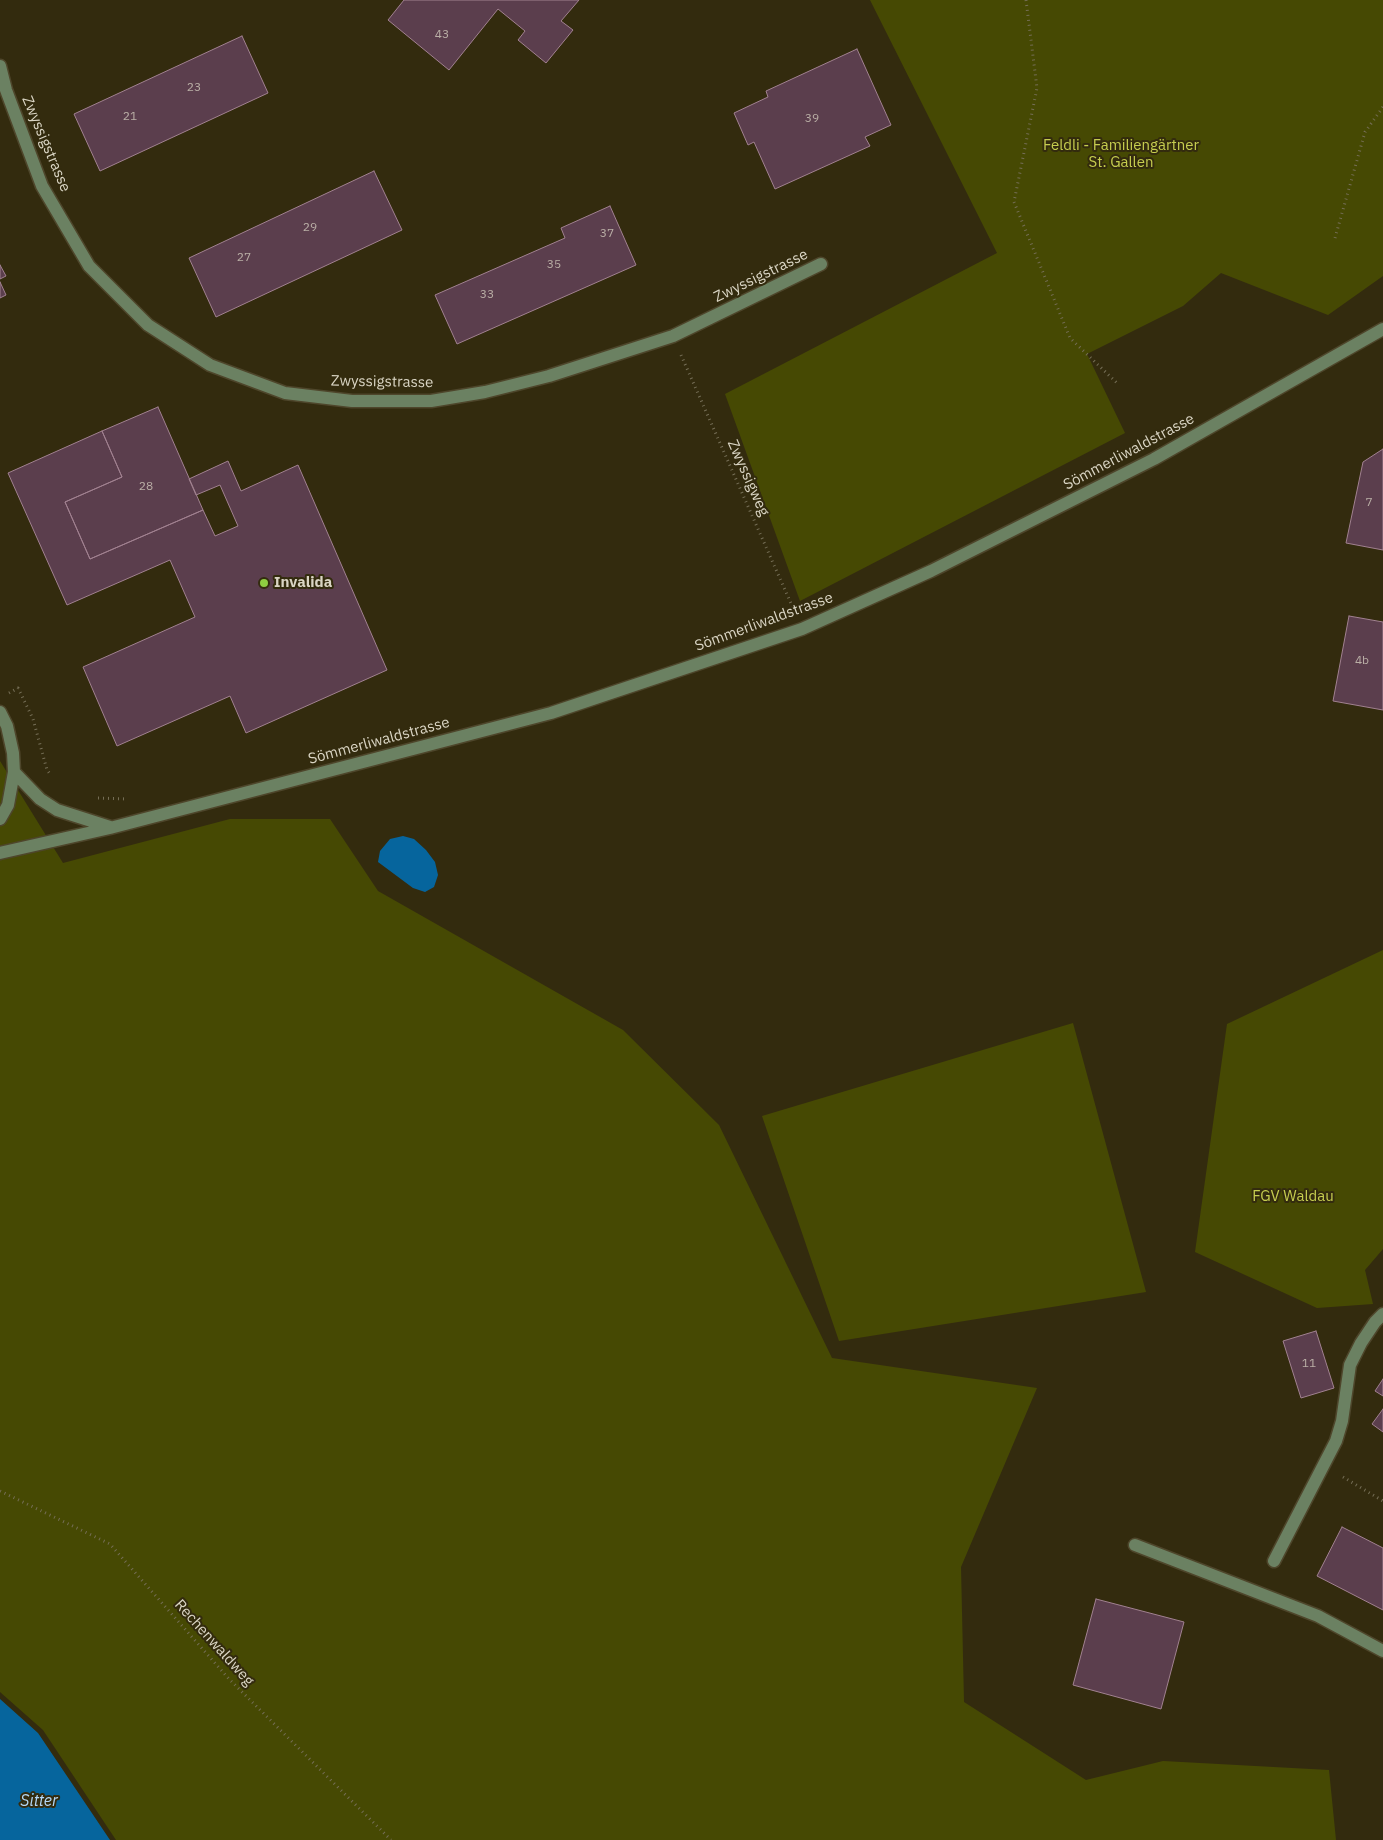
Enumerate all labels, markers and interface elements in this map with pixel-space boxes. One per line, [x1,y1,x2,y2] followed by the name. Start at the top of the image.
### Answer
[435,28,449,42] house number: 43
[187,81,201,95] house number: 23
[18,93,74,195] street label: Zwyssigstrasse
[123,110,137,124] house number: 21
[805,112,819,126] house number: 39
[1043,137,1199,172] park label: Feldli - Familiengärtner St. Gallen
[303,221,317,235] house number: 29
[600,227,614,241] house number: 37
[711,245,811,307] street label: Zwyssigstrasse
[237,251,251,265] house number: 27
[547,258,561,272] house number: 35
[480,288,494,302] house number: 33
[331,372,433,392] street label: Zwyssigstrasse
[1060,410,1198,494] street label: Sömmerliwaldstrasse
[723,437,773,519] street label: Zwyssigweg
[139,480,153,494] house number: 28
[1365,496,1373,510] house number: 7
[274,574,332,592] place label: Invalida
[258,577,270,589] marker: Invalida
[692,589,836,655] street label: Sömmerliwaldstrasse
[1355,654,1369,668] house number: 4b
[306,713,452,769] street label: Sömmerliwaldstrasse
[1252,1188,1334,1206] park label: FGV Waldau
[1302,1357,1316,1371] house number: 11
[170,1596,258,1690] street label: Rechenwaldweg
[20,1791,58,1811] water label: Sitter

